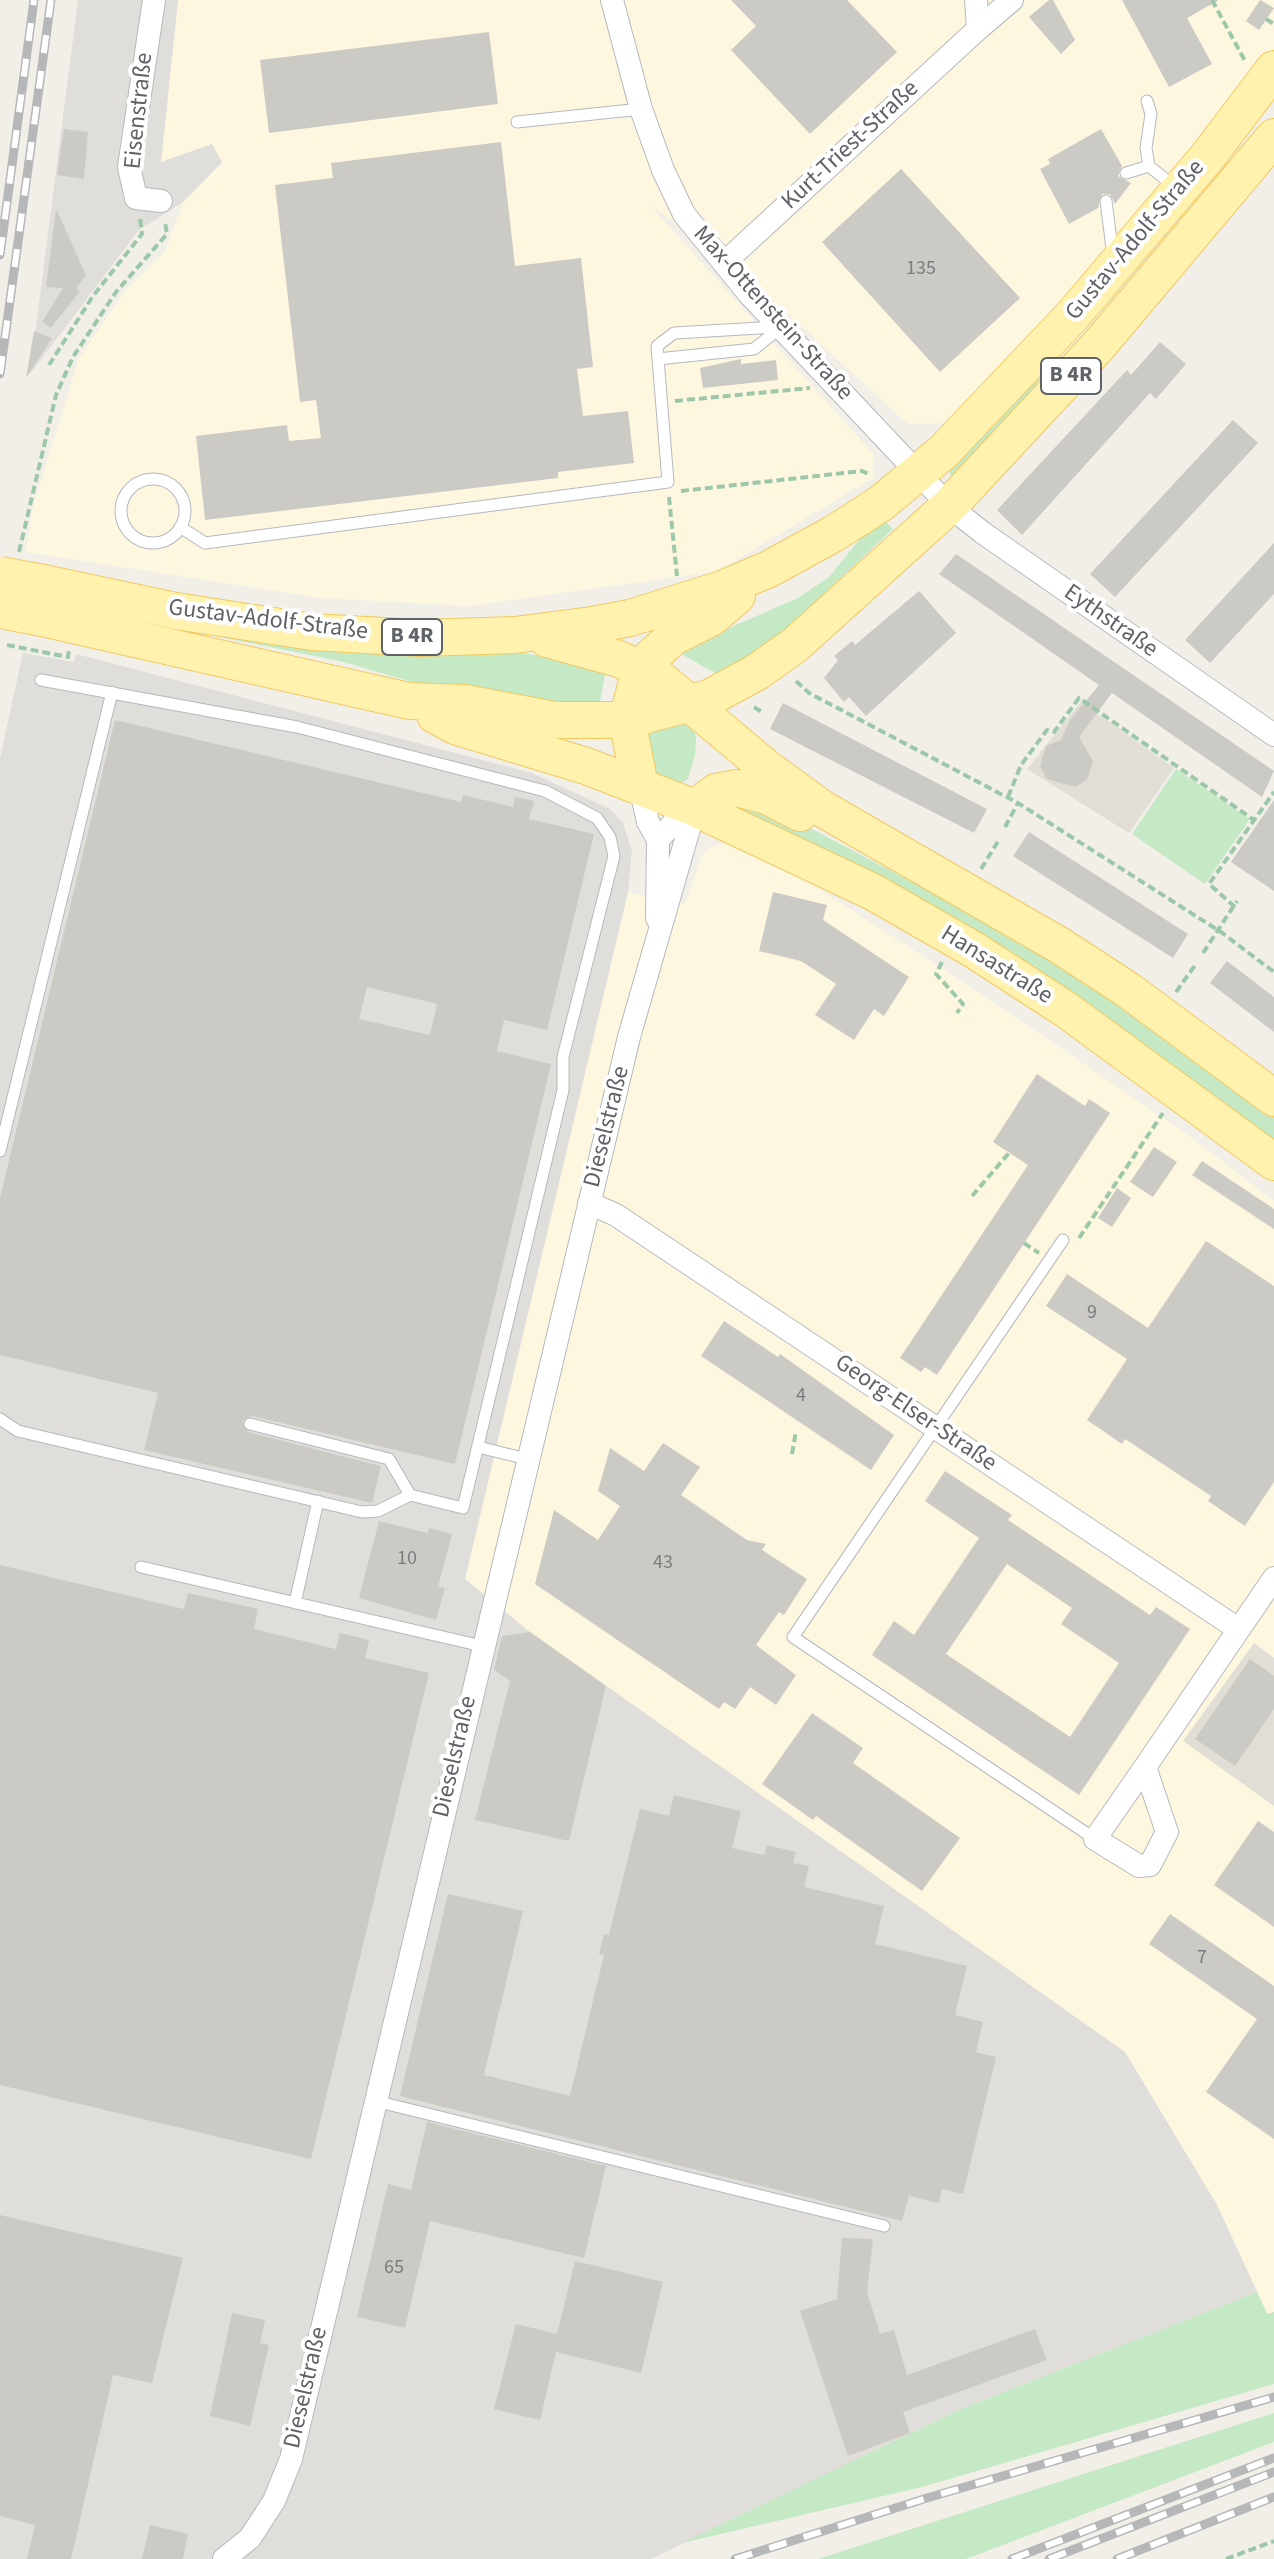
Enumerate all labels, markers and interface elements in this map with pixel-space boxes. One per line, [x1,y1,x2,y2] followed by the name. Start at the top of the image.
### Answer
[120,51,160,171] street label: Eisenstraße
[777,75,925,217] street label: Kurt-Triest-Straße
[1060,155,1212,327] street label: Gustav-Adolf-Straße
[686,221,858,407] street label: Max-Ottenstein-Straße
[906,258,936,282] house number: 135
[1041,358,1101,394] road number: B 4R
[1057,579,1163,665] street label: Eythstraße
[167,594,369,648] street label: Gustav-Adolf-Straße
[382,619,442,655] road number: B 4R
[935,920,1057,1012] street label: Hansastraße
[579,1063,637,1191] street label: Dieselstraße
[1087,1302,1097,1326] house number: 9
[829,1349,1001,1479] street label: Georg-Elser-Straße
[796,1385,806,1409] house number: 4
[397,1548,417,1572] house number: 10
[653,1552,673,1576] house number: 43
[428,1693,484,1821] street label: Dieselstraße
[1197,1947,1207,1971] house number: 7
[384,2257,404,2281] house number: 65
[279,2324,335,2452] street label: Dieselstraße

